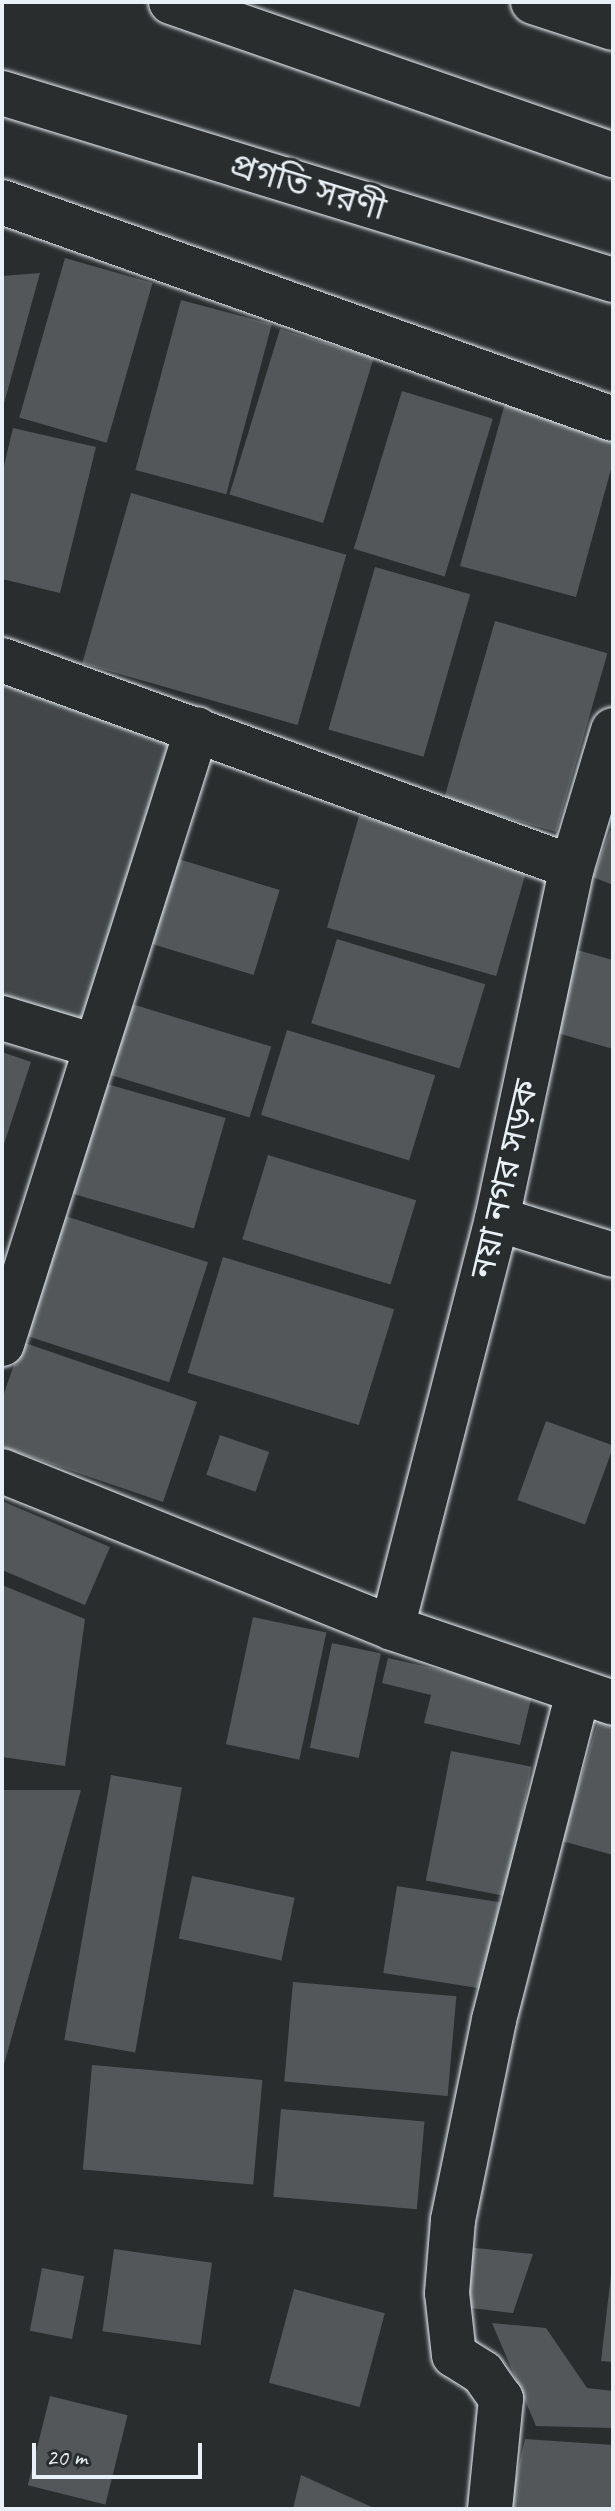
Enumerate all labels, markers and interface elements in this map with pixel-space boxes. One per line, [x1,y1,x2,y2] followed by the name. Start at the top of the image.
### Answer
[225,143,391,229] street label: প্রগতি সরণী
[461,1076,547,1282] street label: নয়া নগর সড়ক
[36,2427,206,2477] scale bar
[46,2442,87,2472] text: 20 m

